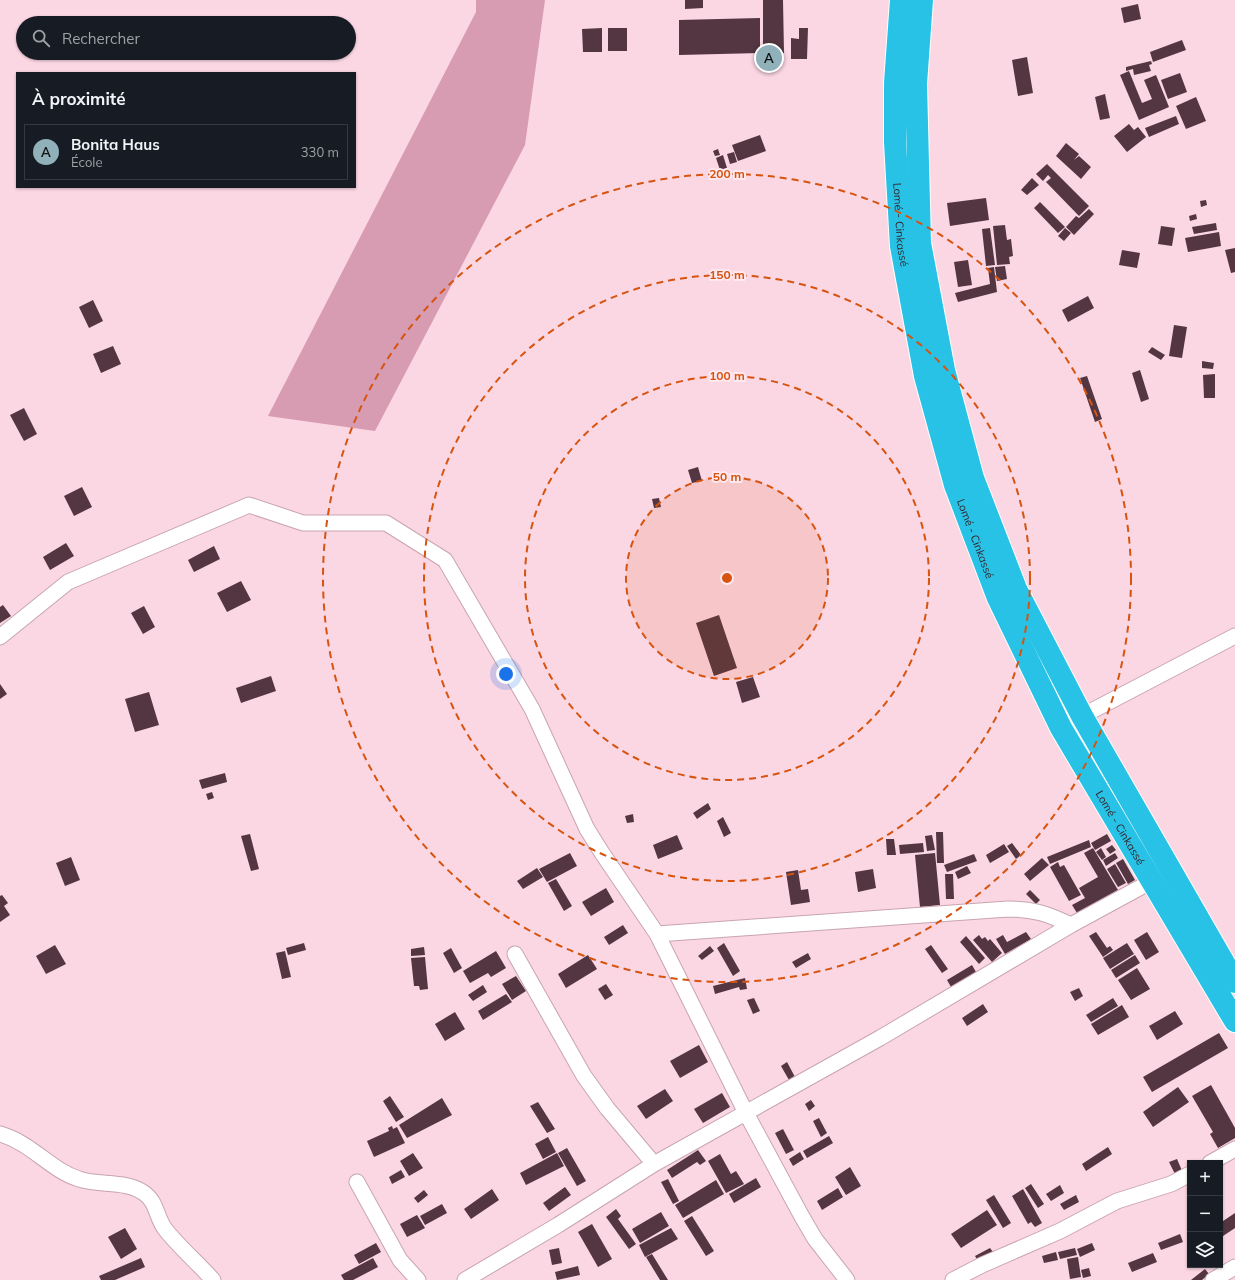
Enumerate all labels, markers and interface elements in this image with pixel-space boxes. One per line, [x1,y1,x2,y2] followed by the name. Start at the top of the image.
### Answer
[16,16,356,60] search box
[30,27,52,49] icon: search
[62,29,140,48] text: Rechercher
[756,43,782,73] pin: A
[32,88,126,109] text: À proximité
[71,135,160,154] text: Bonita Haus
[41,144,51,160] text: A
[301,144,339,160] text: 330 m
[71,154,103,170] text: École
[709,166,745,181] text: 200 m
[890,182,912,268] street label: Lomé - Cinkassé
[709,267,745,282] text: 150 m
[709,368,745,383] text: 100 m
[713,469,741,484] text: 50 m
[954,497,997,580] street label: Lomé - Cinkassé
[720,571,734,585] centre of rings
[496,664,516,684] your location
[1093,788,1148,867] street label: Lomé - Cinkassé
[1187,1160,1223,1268] map controls
[1187,1160,1223,1196] button: +
[1187,1196,1223,1232] button: −
[1187,1232,1223,1268] button: layers

